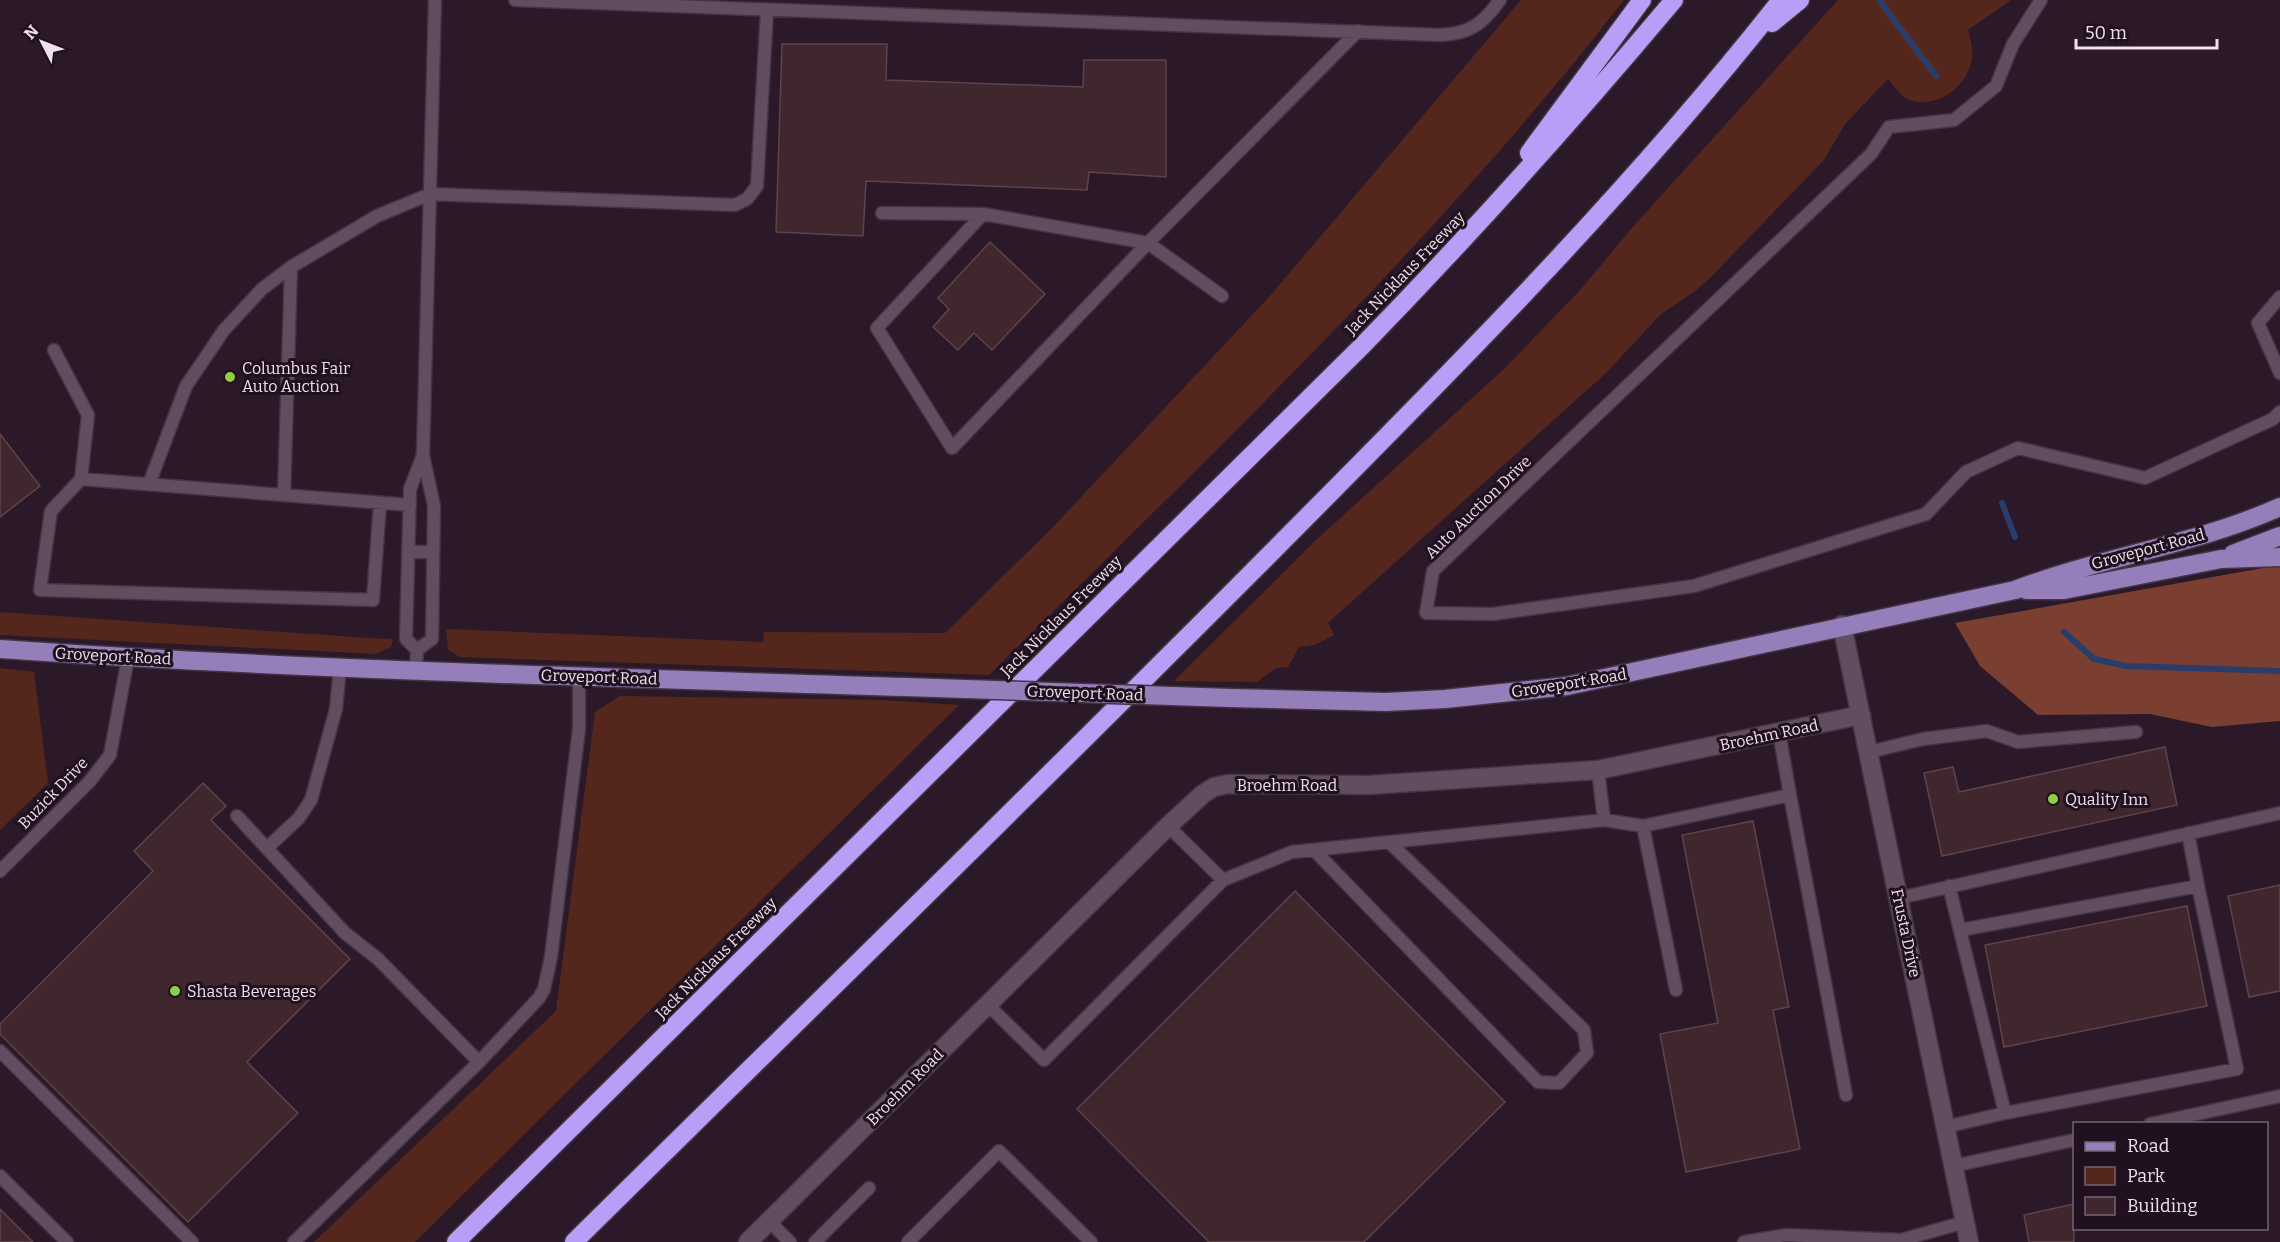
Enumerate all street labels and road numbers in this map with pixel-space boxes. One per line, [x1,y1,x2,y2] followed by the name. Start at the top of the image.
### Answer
[1341,207,1469,339] street label: Jack Nicklaus Freeway
[1421,452,1535,562] street label: Auto Auction Drive
[2089,525,2207,573] street label: Groveport Road
[996,551,1126,681] street label: Jack Nicklaus Freeway
[54,643,172,669] street label: Groveport Road
[1510,664,1629,702] street label: Groveport Road
[540,665,658,689] street label: Groveport Road
[1026,681,1144,705] street label: Groveport Road
[1718,715,1821,755] street label: Broehm Road
[14,753,92,833] street label: Buzick Drive
[1237,776,1338,795] street label: Broehm Road
[1887,887,1925,979] street label: Frusta Drive
[651,893,781,1023] street label: Jack Nicklaus Freeway
[863,1044,948,1129] street label: Broehm Road

